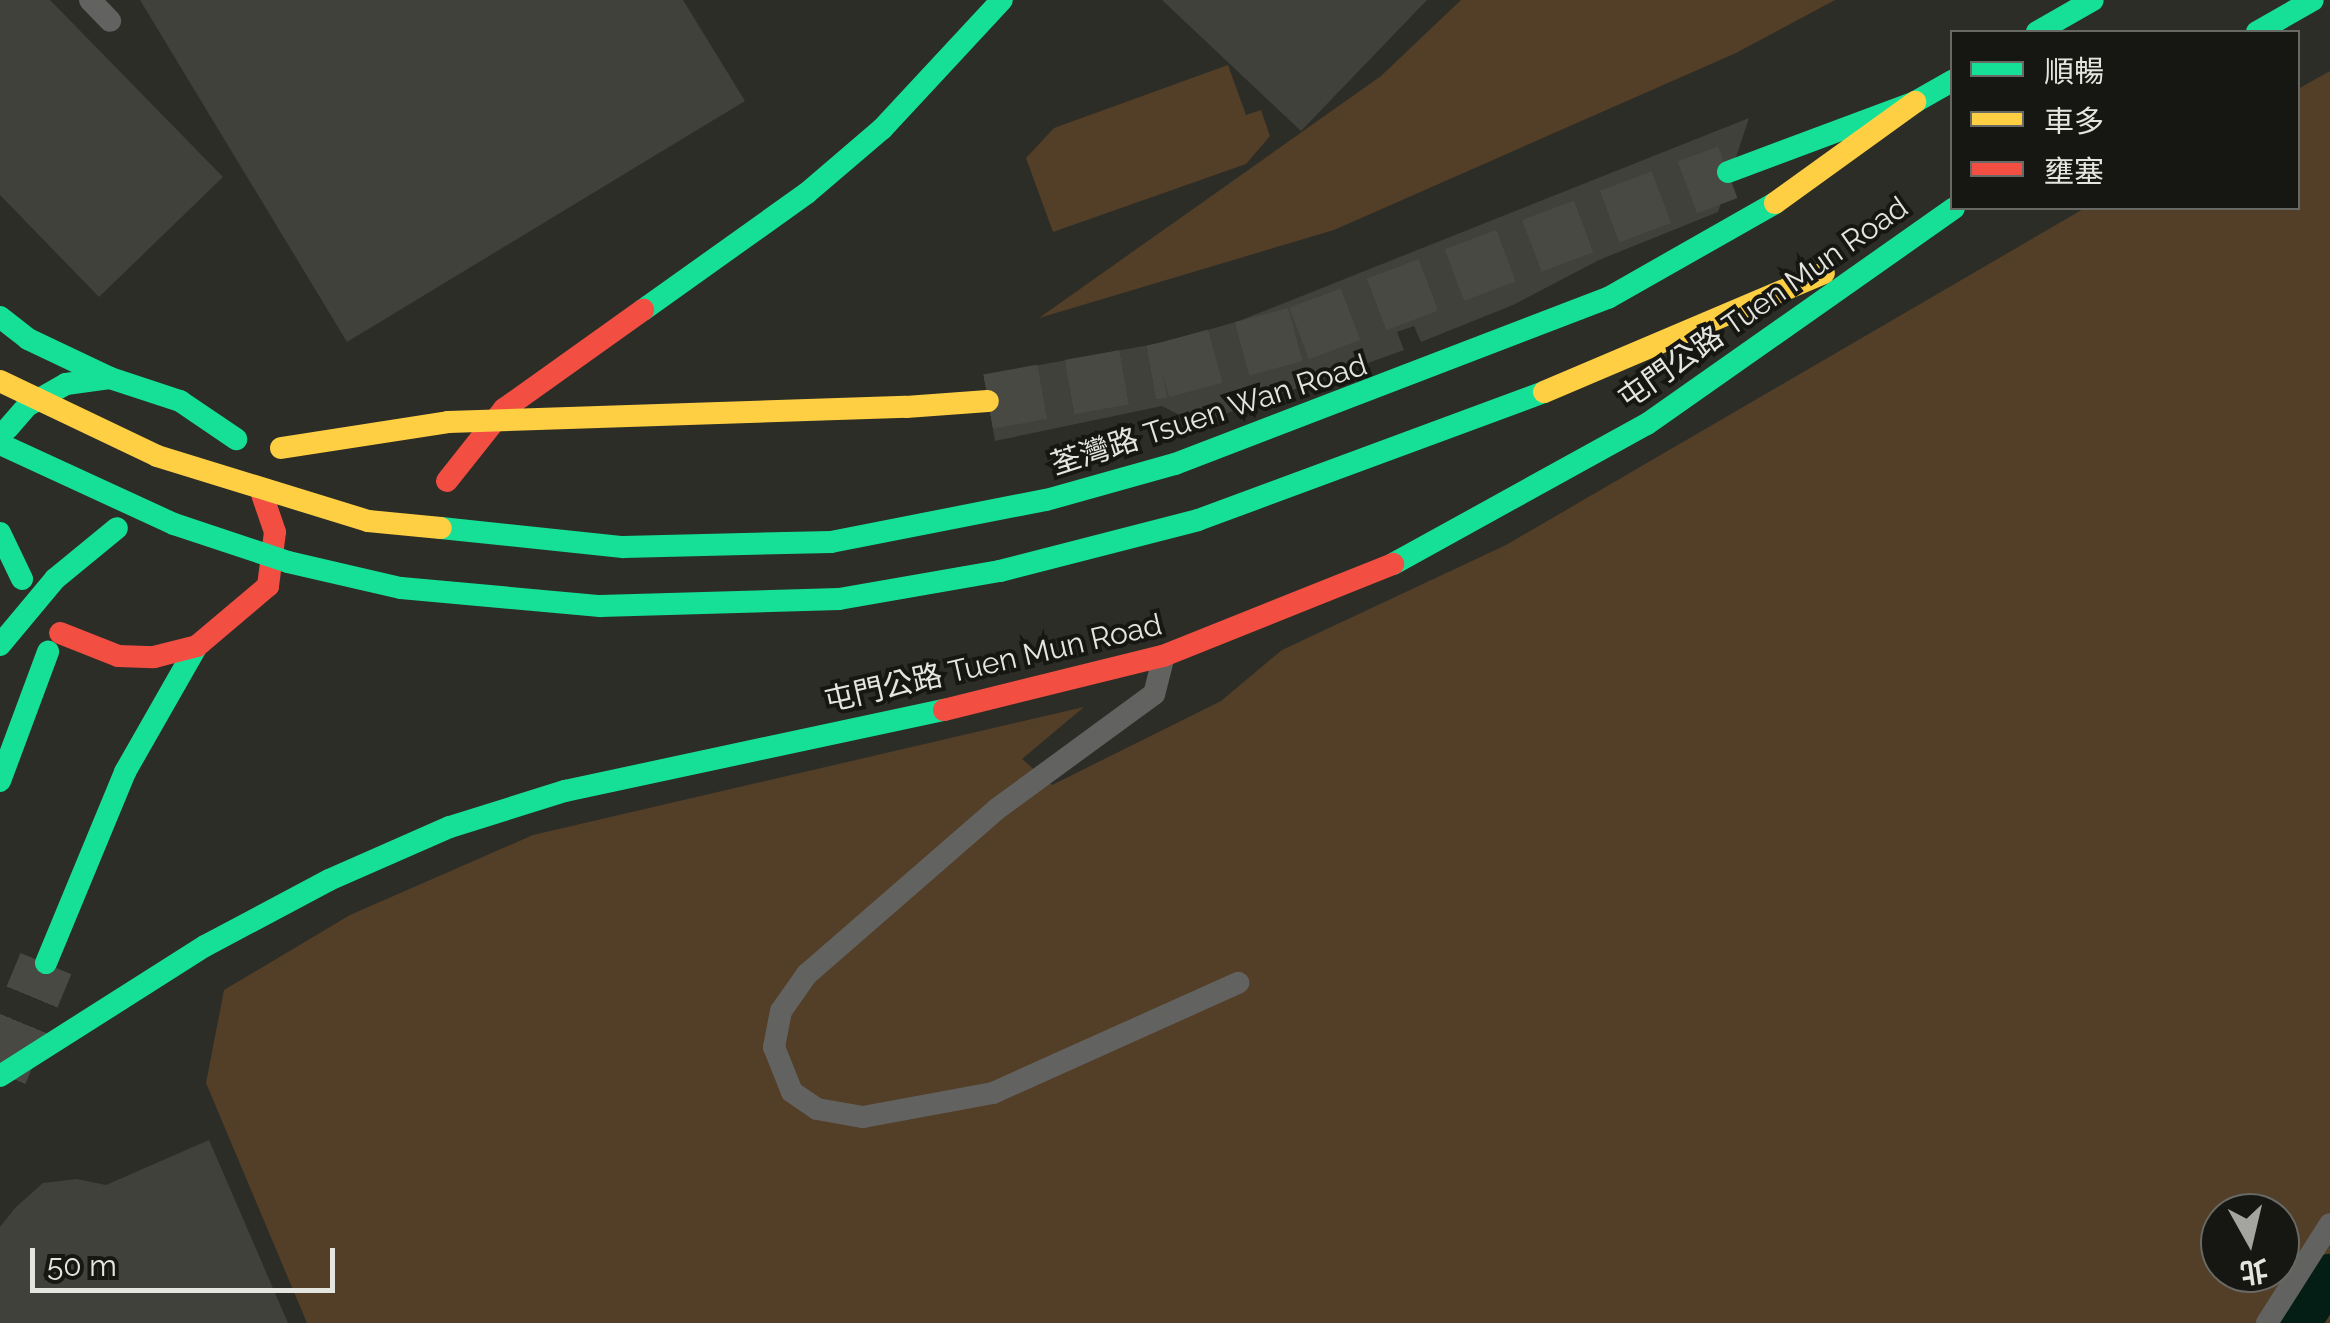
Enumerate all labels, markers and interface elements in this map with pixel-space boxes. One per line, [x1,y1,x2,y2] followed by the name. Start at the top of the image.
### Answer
[1950,30,2300,210] legend
[2044,54,2104,89] text: 順暢
[2044,104,2104,139] text: 車多
[2044,154,2104,189] text: 壅塞
[1611,189,1915,417] street label: 屯門公路 Tuen Mun Road
[1046,347,1372,483] street label: 荃灣路 Tsuen Wan Road
[821,607,1165,719] street label: 屯門公路 Tuen Mun Road
[2200,1193,2300,1293] north arrow
[35,1228,340,1290] scale bar
[47,1248,117,1283] text: 50 m
[2238,1253,2270,1290] text: 北

